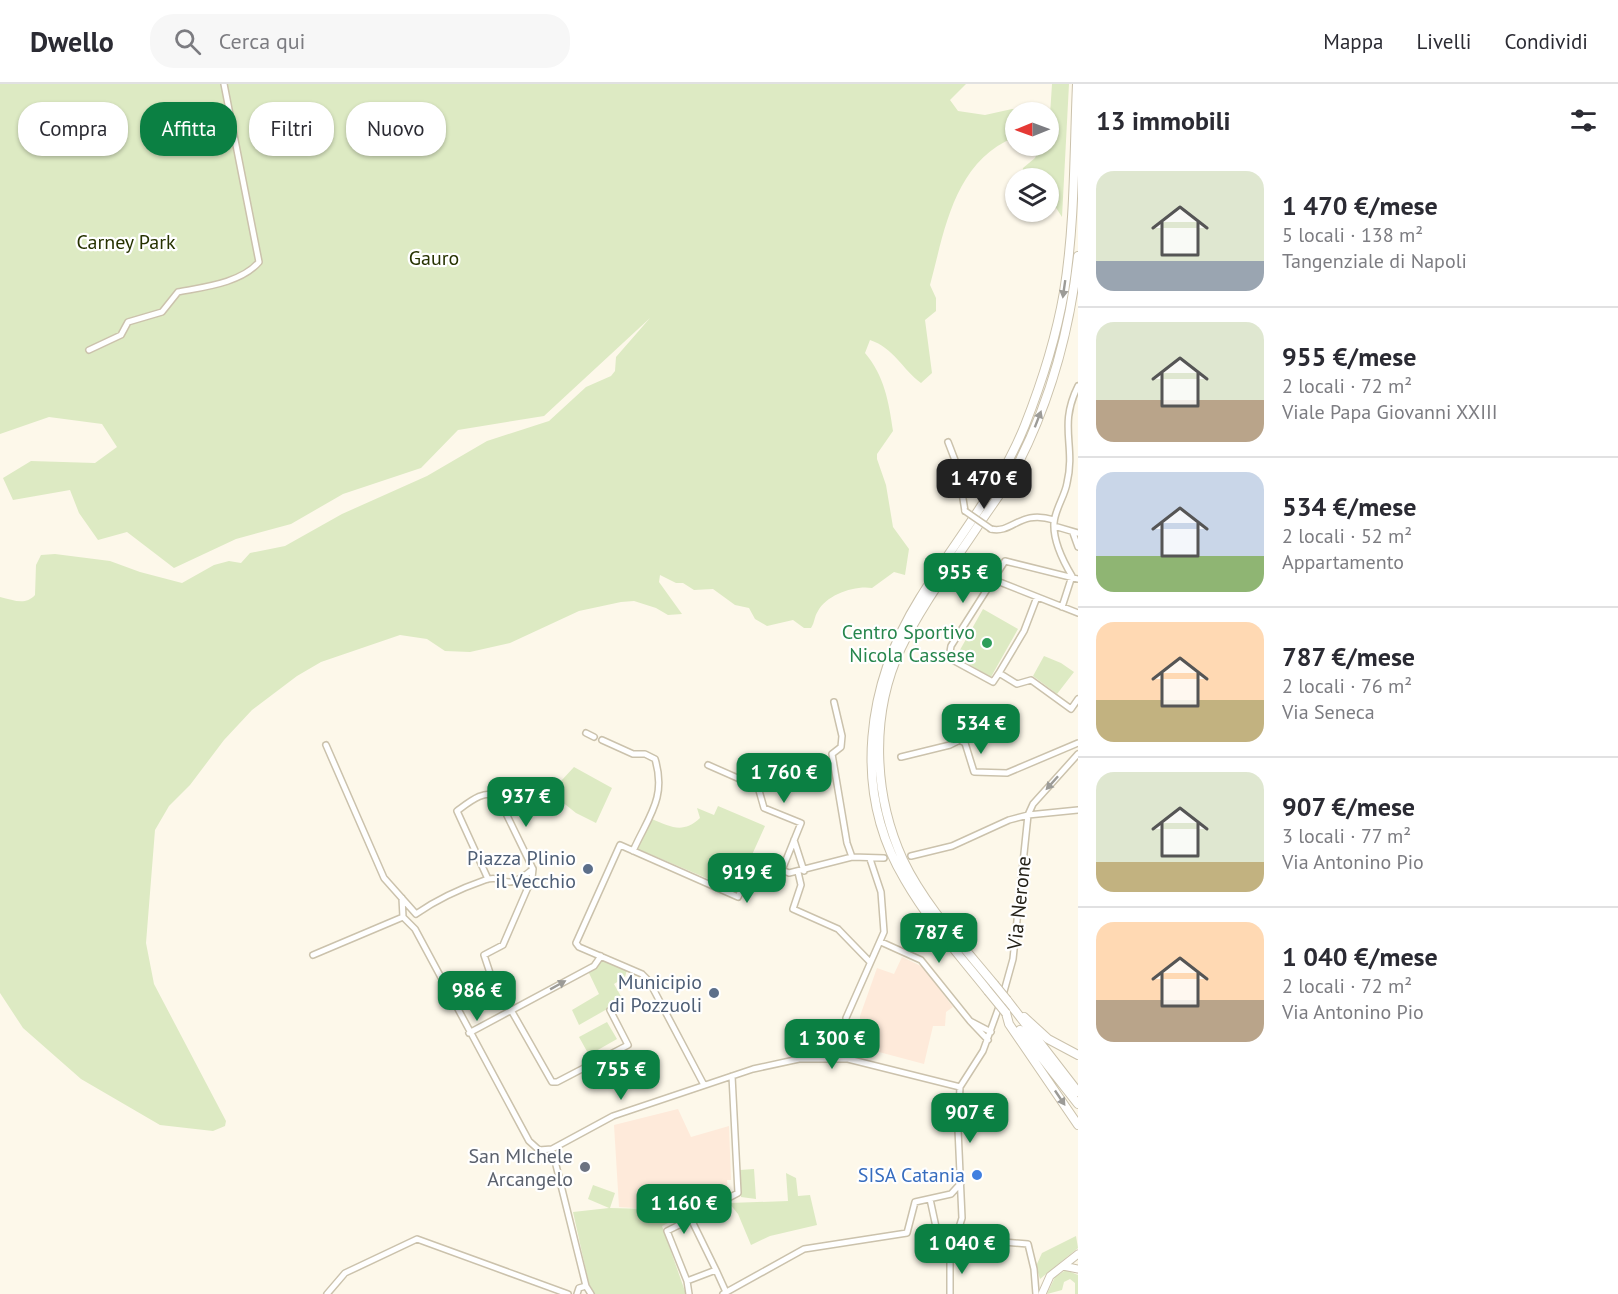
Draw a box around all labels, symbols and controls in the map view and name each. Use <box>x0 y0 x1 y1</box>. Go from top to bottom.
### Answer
search box <box>150 14 570 68</box>
text: Dwello <box>30 23 114 60</box>
icon: search <box>171 25 204 58</box>
text: Cerca qui <box>219 27 306 55</box>
text: Mappa <box>1323 28 1383 55</box>
text: Livelli <box>1416 28 1471 55</box>
text: Condividi <box>1504 28 1588 55</box>
chip: Compra <box>18 102 128 156</box>
chip: Affitta <box>140 102 237 156</box>
chip: Filtri <box>249 102 334 156</box>
chip: Nuovo <box>346 102 446 156</box>
north arrow <box>1005 102 1059 156</box>
map controls <box>1005 102 1059 222</box>
text: 13 immobili <box>1096 104 1230 137</box>
icon: filters <box>1567 104 1600 137</box>
button: layers <box>1005 168 1059 222</box>
text: 1 470 €/mese <box>1282 189 1438 222</box>
icon: home <box>1144 195 1216 267</box>
text: 5 locali · 138 m² <box>1282 222 1423 248</box>
park label: Carney Park <box>76 229 176 255</box>
park label: Gauro <box>409 245 459 271</box>
text: Tangenziale di Napoli <box>1282 248 1467 274</box>
one-way arrow <box>1059 280 1068 299</box>
text: 955 €/mese <box>1282 340 1416 373</box>
icon: home <box>1144 346 1216 418</box>
text: 2 locali · 72 m² <box>1282 373 1412 399</box>
text: Viale Papa Giovanni XXIII <box>1282 399 1498 425</box>
one-way arrow <box>1034 410 1043 428</box>
pin: 1 470 € <box>929 459 1039 510</box>
text: 1 470 € <box>951 465 1017 491</box>
text: 534 €/mese <box>1282 490 1416 523</box>
icon: home <box>1144 496 1216 568</box>
text: 2 locali · 52 m² <box>1282 523 1412 549</box>
text: Appartamento <box>1282 549 1404 575</box>
pin: 955 € <box>921 553 1005 604</box>
text: 955 € <box>938 559 988 585</box>
place label: Centro Sportivo Nicola Cassese <box>842 619 975 668</box>
marker: Centro Sportivo Nicola Cassese <box>980 636 994 650</box>
text: 787 €/mese <box>1282 640 1415 673</box>
icon: home <box>1144 646 1216 718</box>
text: 2 locali · 76 m² <box>1282 673 1412 699</box>
text: Via Seneca <box>1282 699 1375 725</box>
pin: 534 € <box>939 704 1023 755</box>
text: 534 € <box>956 710 1006 736</box>
pin: 1 760 € <box>729 753 839 804</box>
text: 1 760 € <box>751 759 817 785</box>
one-way arrow <box>1046 775 1059 790</box>
pin: 937 € <box>484 777 568 828</box>
text: 937 € <box>501 783 551 809</box>
text: 907 €/mese <box>1282 790 1415 823</box>
icon: home <box>1144 796 1216 868</box>
text: 3 locali · 77 m² <box>1282 823 1411 849</box>
place label: Piazza Plinio il Vecchio <box>467 845 576 894</box>
text: Via Antonino Pio <box>1282 849 1424 875</box>
pin: 919 € <box>705 853 789 904</box>
street label: Via Nerone <box>1001 855 1037 952</box>
text: 919 € <box>722 859 772 885</box>
marker: Piazza Plinio il Vecchio <box>581 862 595 876</box>
pin: 787 € <box>897 913 981 964</box>
text: 787 € <box>914 919 964 945</box>
text: 1 040 €/mese <box>1282 940 1438 973</box>
icon: home <box>1144 946 1216 1018</box>
place label: Municipio di Pozzuoli <box>609 969 702 1018</box>
pin: 986 € <box>435 971 519 1022</box>
text: 2 locali · 72 m² <box>1282 973 1412 999</box>
text: 986 € <box>452 977 502 1003</box>
one-way arrow <box>550 980 567 990</box>
marker: Municipio di Pozzuoli <box>707 986 721 1000</box>
text: Via Antonino Pio <box>1282 999 1424 1025</box>
pin: 1 300 € <box>777 1019 887 1070</box>
text: 1 300 € <box>799 1025 865 1051</box>
pin: 755 € <box>579 1050 663 1101</box>
text: 755 € <box>596 1056 646 1082</box>
one-way arrow <box>1054 1089 1066 1105</box>
pin: 907 € <box>928 1093 1012 1144</box>
text: 907 € <box>945 1099 995 1125</box>
place label: San MIchele Arcangelo <box>468 1143 573 1192</box>
marker: San MIchele Arcangelo <box>578 1160 592 1174</box>
place label: SISA Catania <box>858 1162 965 1188</box>
marker: SISA Catania <box>970 1168 984 1182</box>
pin: 1 160 € <box>629 1184 739 1235</box>
text: 1 160 € <box>651 1190 717 1216</box>
pin: 1 040 € <box>907 1224 1017 1275</box>
text: 1 040 € <box>929 1230 995 1256</box>

